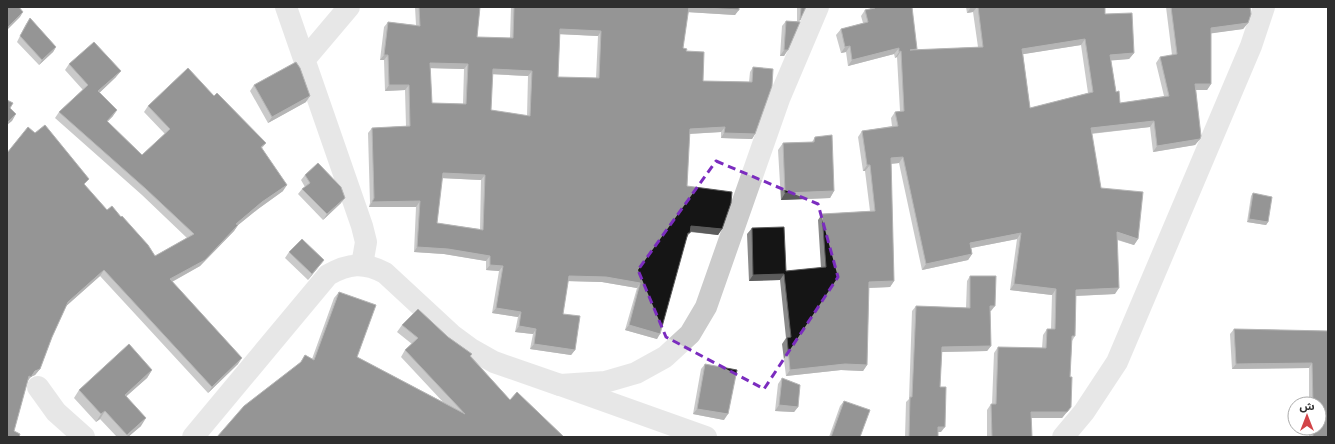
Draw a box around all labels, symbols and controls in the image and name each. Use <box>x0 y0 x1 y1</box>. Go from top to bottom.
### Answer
north arrow <box>1287 396 1327 436</box>
text: ش <box>1299 400 1315 413</box>

